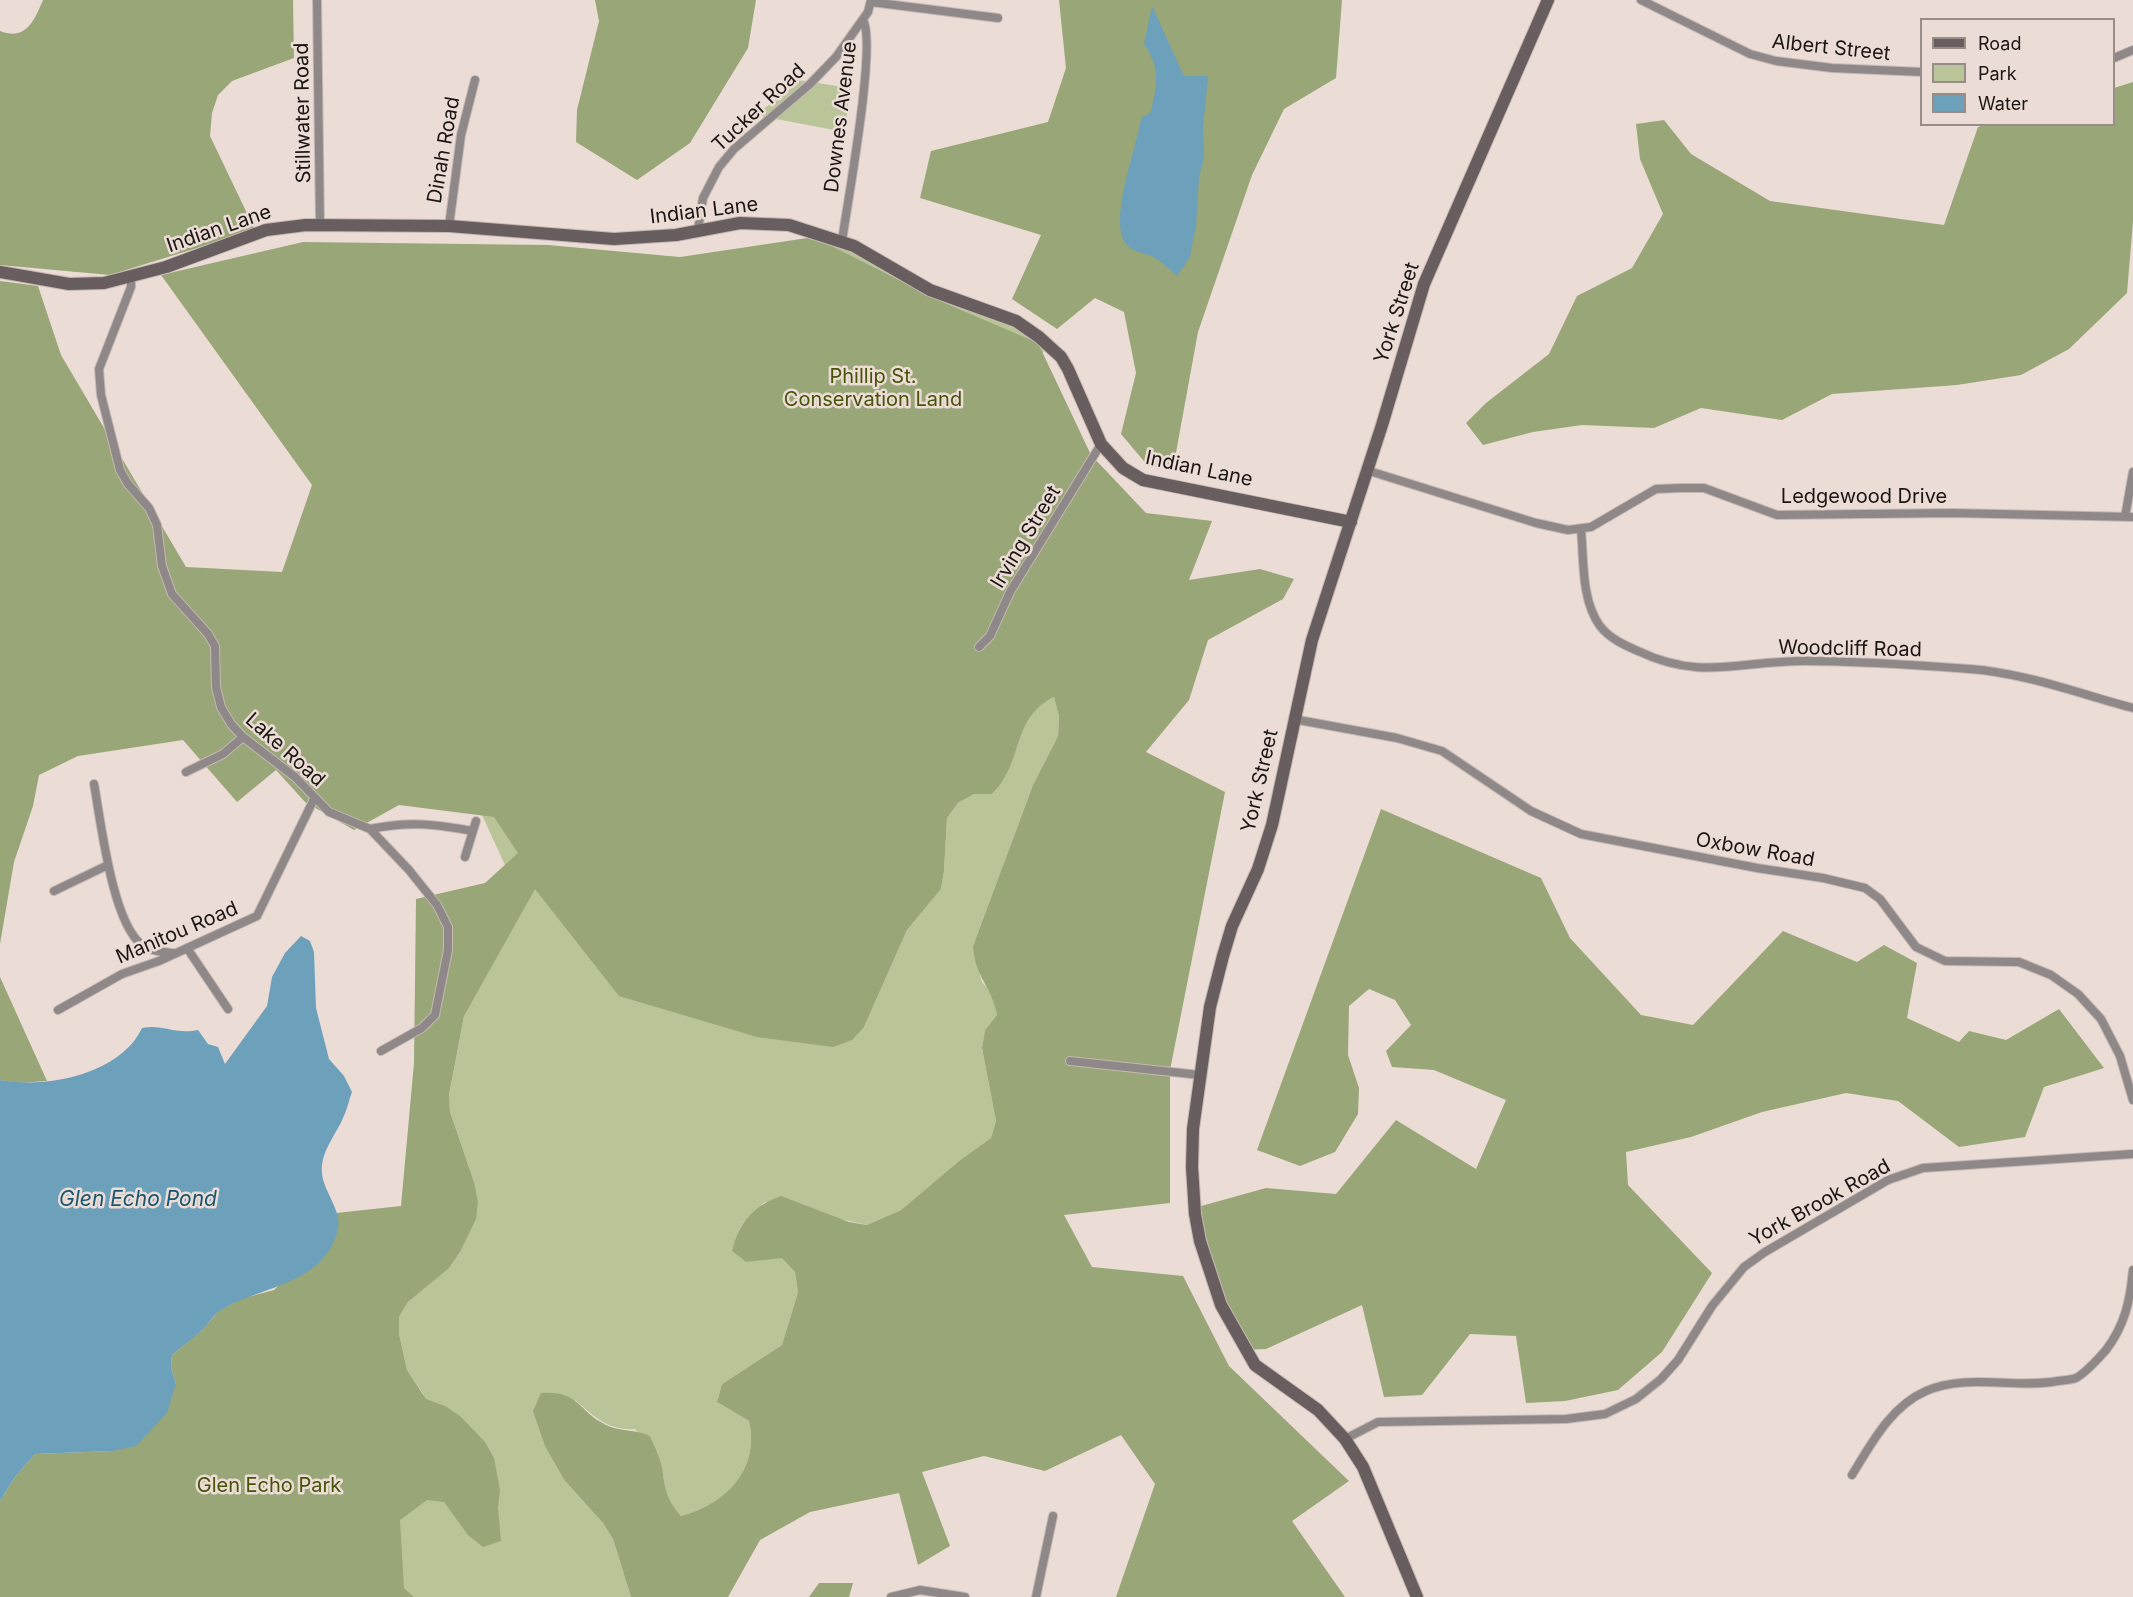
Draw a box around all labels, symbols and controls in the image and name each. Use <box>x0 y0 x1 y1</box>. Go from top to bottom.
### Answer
legend <box>1920 18 2115 126</box>
street label: Albert Street <box>1771 30 1891 66</box>
text: Road <box>1978 33 2021 54</box>
street label: Downes Avenue <box>820 40 862 194</box>
street label: Stillwater Road <box>290 42 316 184</box>
street label: Tucker Road <box>708 59 810 157</box>
text: Park <box>1978 63 2017 84</box>
text: Water <box>1978 93 2028 114</box>
street label: Dinah Road <box>423 95 465 205</box>
street label: Indian Lane <box>648 192 760 230</box>
street label: Indian Lane <box>164 200 274 258</box>
street label: York Street <box>1369 259 1425 367</box>
park label: Phillip St. Conservation Land <box>784 365 962 412</box>
street label: Indian Lane <box>1143 446 1255 492</box>
street label: Irving Street <box>986 481 1066 593</box>
street label: Ledgewood Drive <box>1781 485 1947 509</box>
street label: Woodcliff Road <box>1778 636 1922 662</box>
street label: Lake Road <box>240 708 330 792</box>
street label: York Street <box>1237 727 1283 835</box>
street label: Oxbow Road <box>1694 828 1816 872</box>
street label: Manitou Road <box>112 897 242 969</box>
street label: York Brook Road <box>1745 1154 1895 1252</box>
water label: Glen Echo Pond <box>59 1187 217 1213</box>
park label: Glen Echo Park <box>197 1474 341 1498</box>

